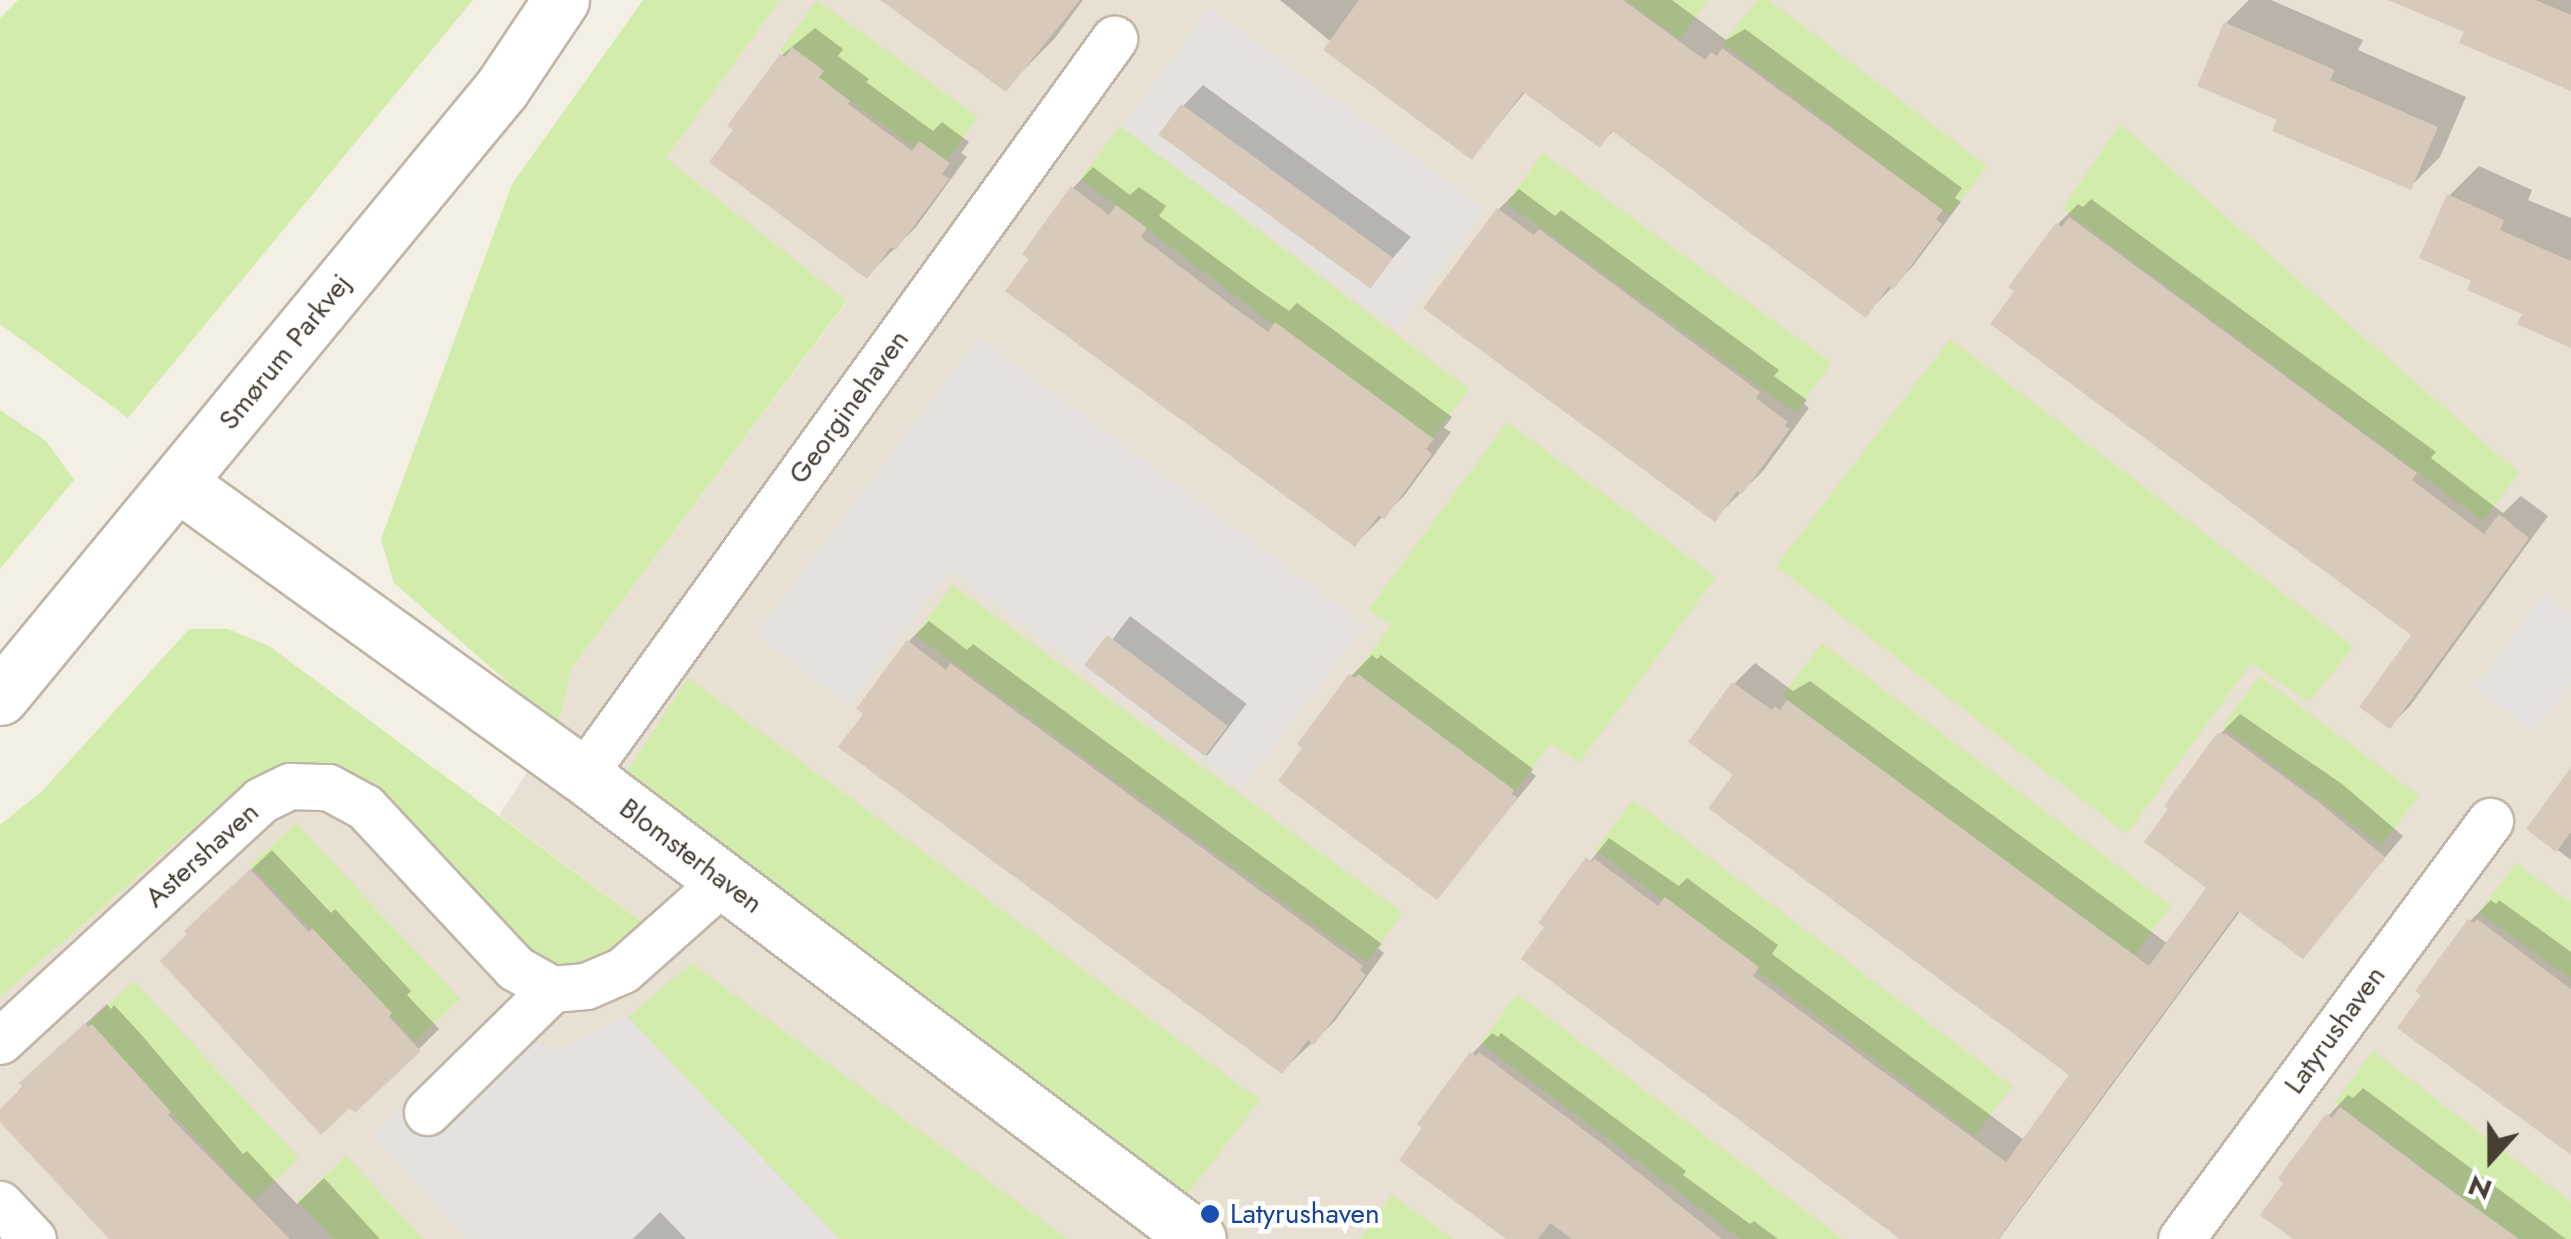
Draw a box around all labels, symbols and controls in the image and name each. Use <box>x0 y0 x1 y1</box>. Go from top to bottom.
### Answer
street label: Smørum Parkvej <box>212 267 358 437</box>
street label: Georginehaven <box>782 324 916 490</box>
street label: Blomsterhaven <box>613 791 769 921</box>
street label: Astershaven <box>138 795 266 915</box>
street label: Latyrushaven <box>2277 960 2393 1100</box>
north arrow <box>2441 1109 2541 1209</box>
text: N <box>2462 1164 2498 1211</box>
place label: Latyrushaven <box>1230 1197 1380 1231</box>
marker: Latyrushaven <box>1199 1203 1221 1225</box>

